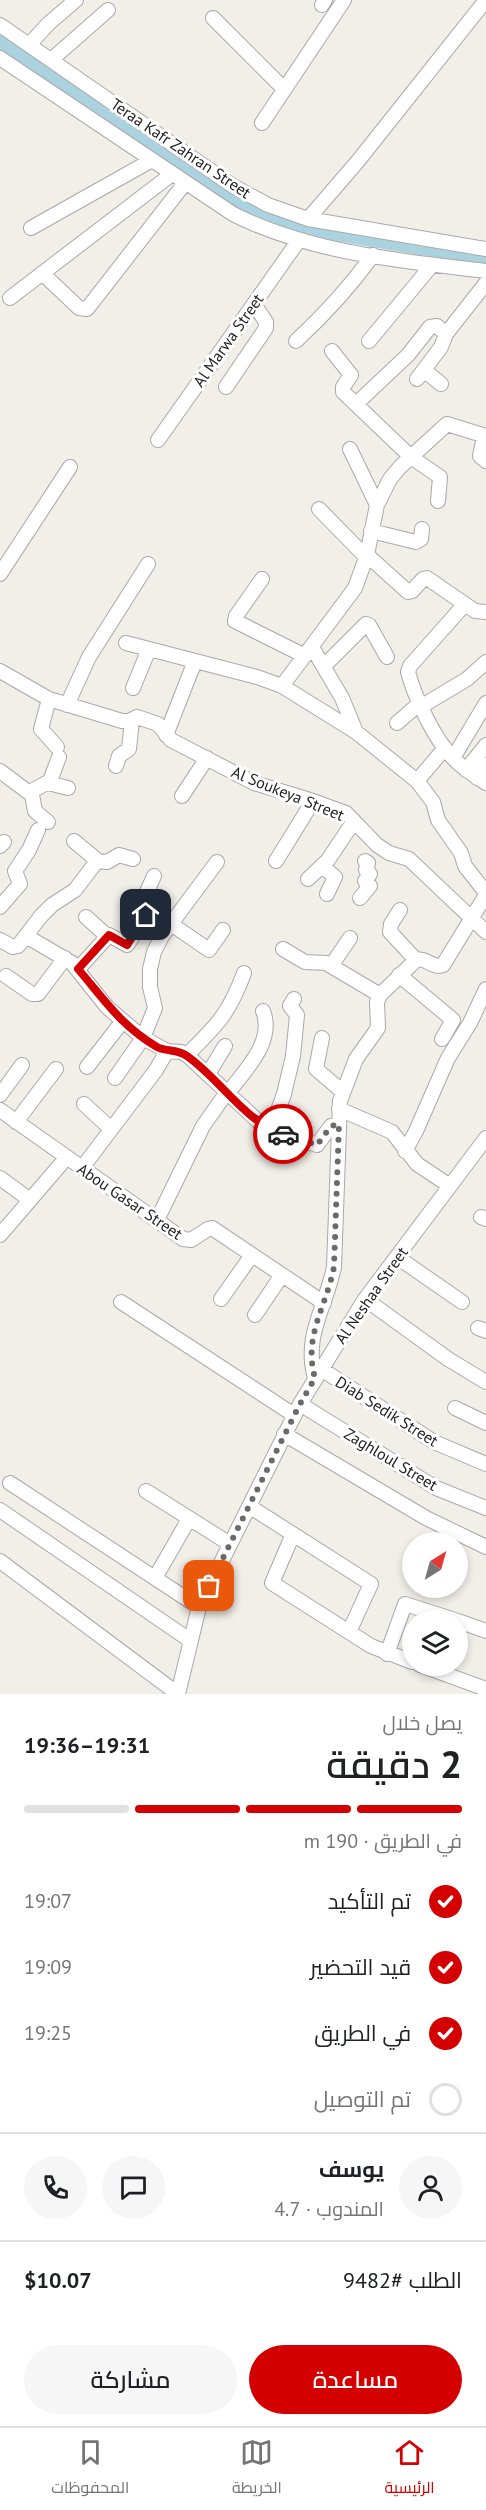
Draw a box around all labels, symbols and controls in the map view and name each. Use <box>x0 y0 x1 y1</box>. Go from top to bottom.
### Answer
street label: Teraa Kafr Zahran Street <box>107 94 255 203</box>
street label: Al Marwa Street <box>188 289 268 390</box>
street label: Al Soukeya Street <box>229 761 348 825</box>
pin <box>120 889 171 940</box>
icon: home <box>129 898 162 931</box>
courier <box>253 1104 313 1164</box>
icon: car <box>267 1118 300 1151</box>
street label: Abou Gasar Street <box>74 1158 187 1244</box>
street label: Al Neshaa Street <box>330 1242 412 1347</box>
street label: Diab Sedik Street <box>332 1371 443 1451</box>
street label: Zaghloul Street <box>341 1423 442 1495</box>
north arrow <box>402 1532 468 1598</box>
map controls <box>402 1532 468 1676</box>
pin <box>183 1560 234 1611</box>
icon: bag <box>192 1569 225 1602</box>
button: layers <box>402 1610 468 1676</box>
text: يصل خلال <box>382 1710 462 1736</box>
text: 19:31–19:36 <box>24 1731 150 1759</box>
text: 2 دقيقة <box>326 1738 462 1789</box>
text: في الطريق · 190 m <box>304 1828 462 1854</box>
icon: check <box>429 1885 462 1918</box>
text: تم التأكيد <box>328 1887 411 1915</box>
text: 19:07 <box>24 1888 72 1914</box>
icon: check <box>429 1951 462 1984</box>
text: قيد التحضير <box>310 1953 411 1981</box>
text: 19:09 <box>24 1954 72 1980</box>
icon: check <box>429 2017 462 2050</box>
text: في الطريق <box>314 2019 411 2047</box>
text: 19:25 <box>24 2020 72 2046</box>
text: تم التوصيل <box>314 2085 411 2113</box>
text: يوسف <box>319 2155 384 2183</box>
button: phone <box>24 2156 87 2219</box>
button: chat <box>102 2156 165 2219</box>
button: person <box>399 2156 462 2219</box>
text: المندوب · 4.7 <box>274 2196 384 2222</box>
text: $10.07 <box>24 2266 92 2294</box>
text: الطلب #9482 <box>343 2266 462 2294</box>
button: مشاركة <box>24 2345 237 2414</box>
button: مساعدة <box>249 2345 462 2414</box>
tab: المحفوظات <box>51 2436 129 2502</box>
tab: الخريطة <box>232 2436 282 2502</box>
tab: الرئيسية <box>384 2436 435 2502</box>

